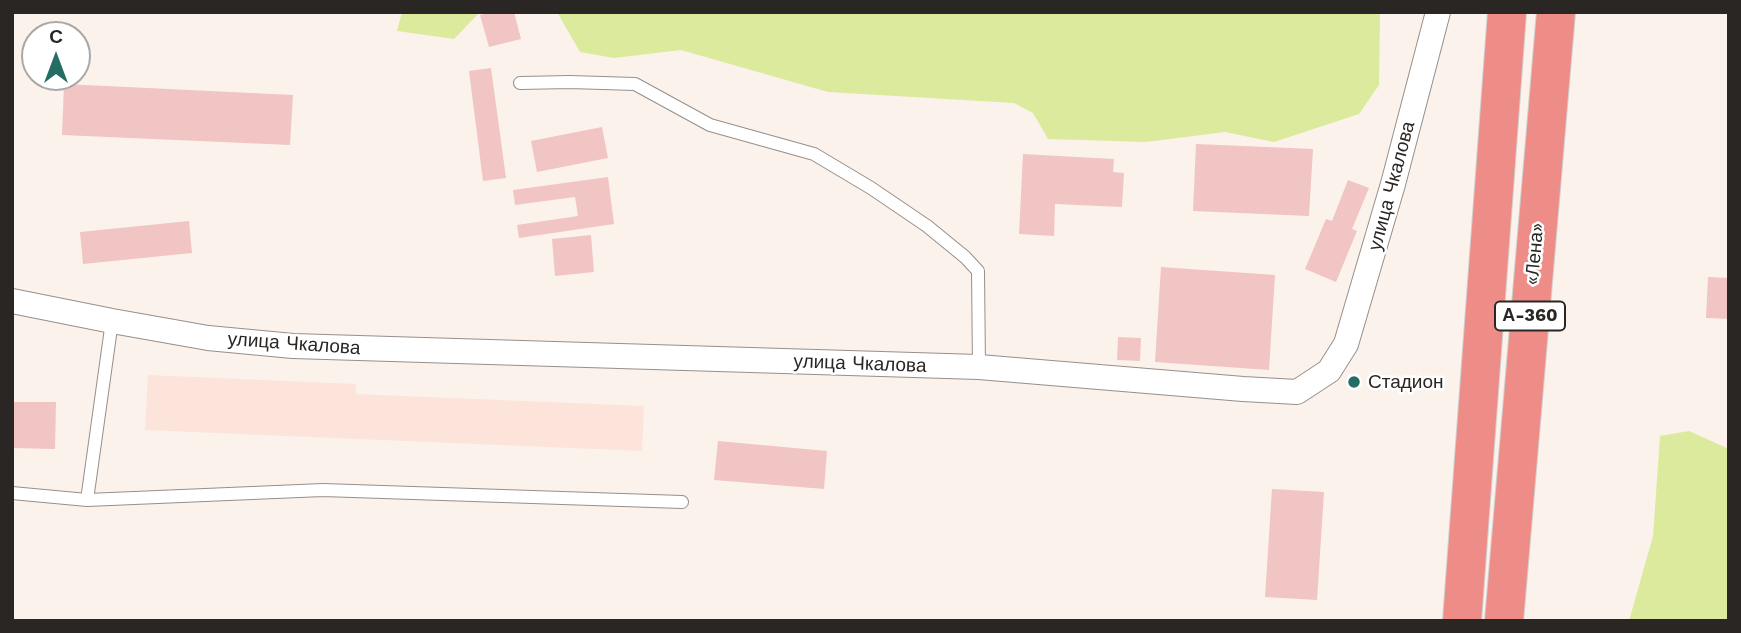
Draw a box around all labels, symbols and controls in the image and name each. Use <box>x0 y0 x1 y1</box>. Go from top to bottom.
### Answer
north arrow <box>21 21 91 91</box>
text: С <box>49 25 63 48</box>
street label: улица Чкалова <box>1364 119 1420 253</box>
street label: «Лена» <box>1521 222 1549 286</box>
road number: А-360 <box>1495 302 1565 330</box>
street label: улица Чкалова <box>227 328 361 360</box>
street label: улица Чкалова <box>793 350 927 378</box>
place label: Стадион <box>1368 371 1444 393</box>
marker: Стадион <box>1346 374 1362 390</box>

